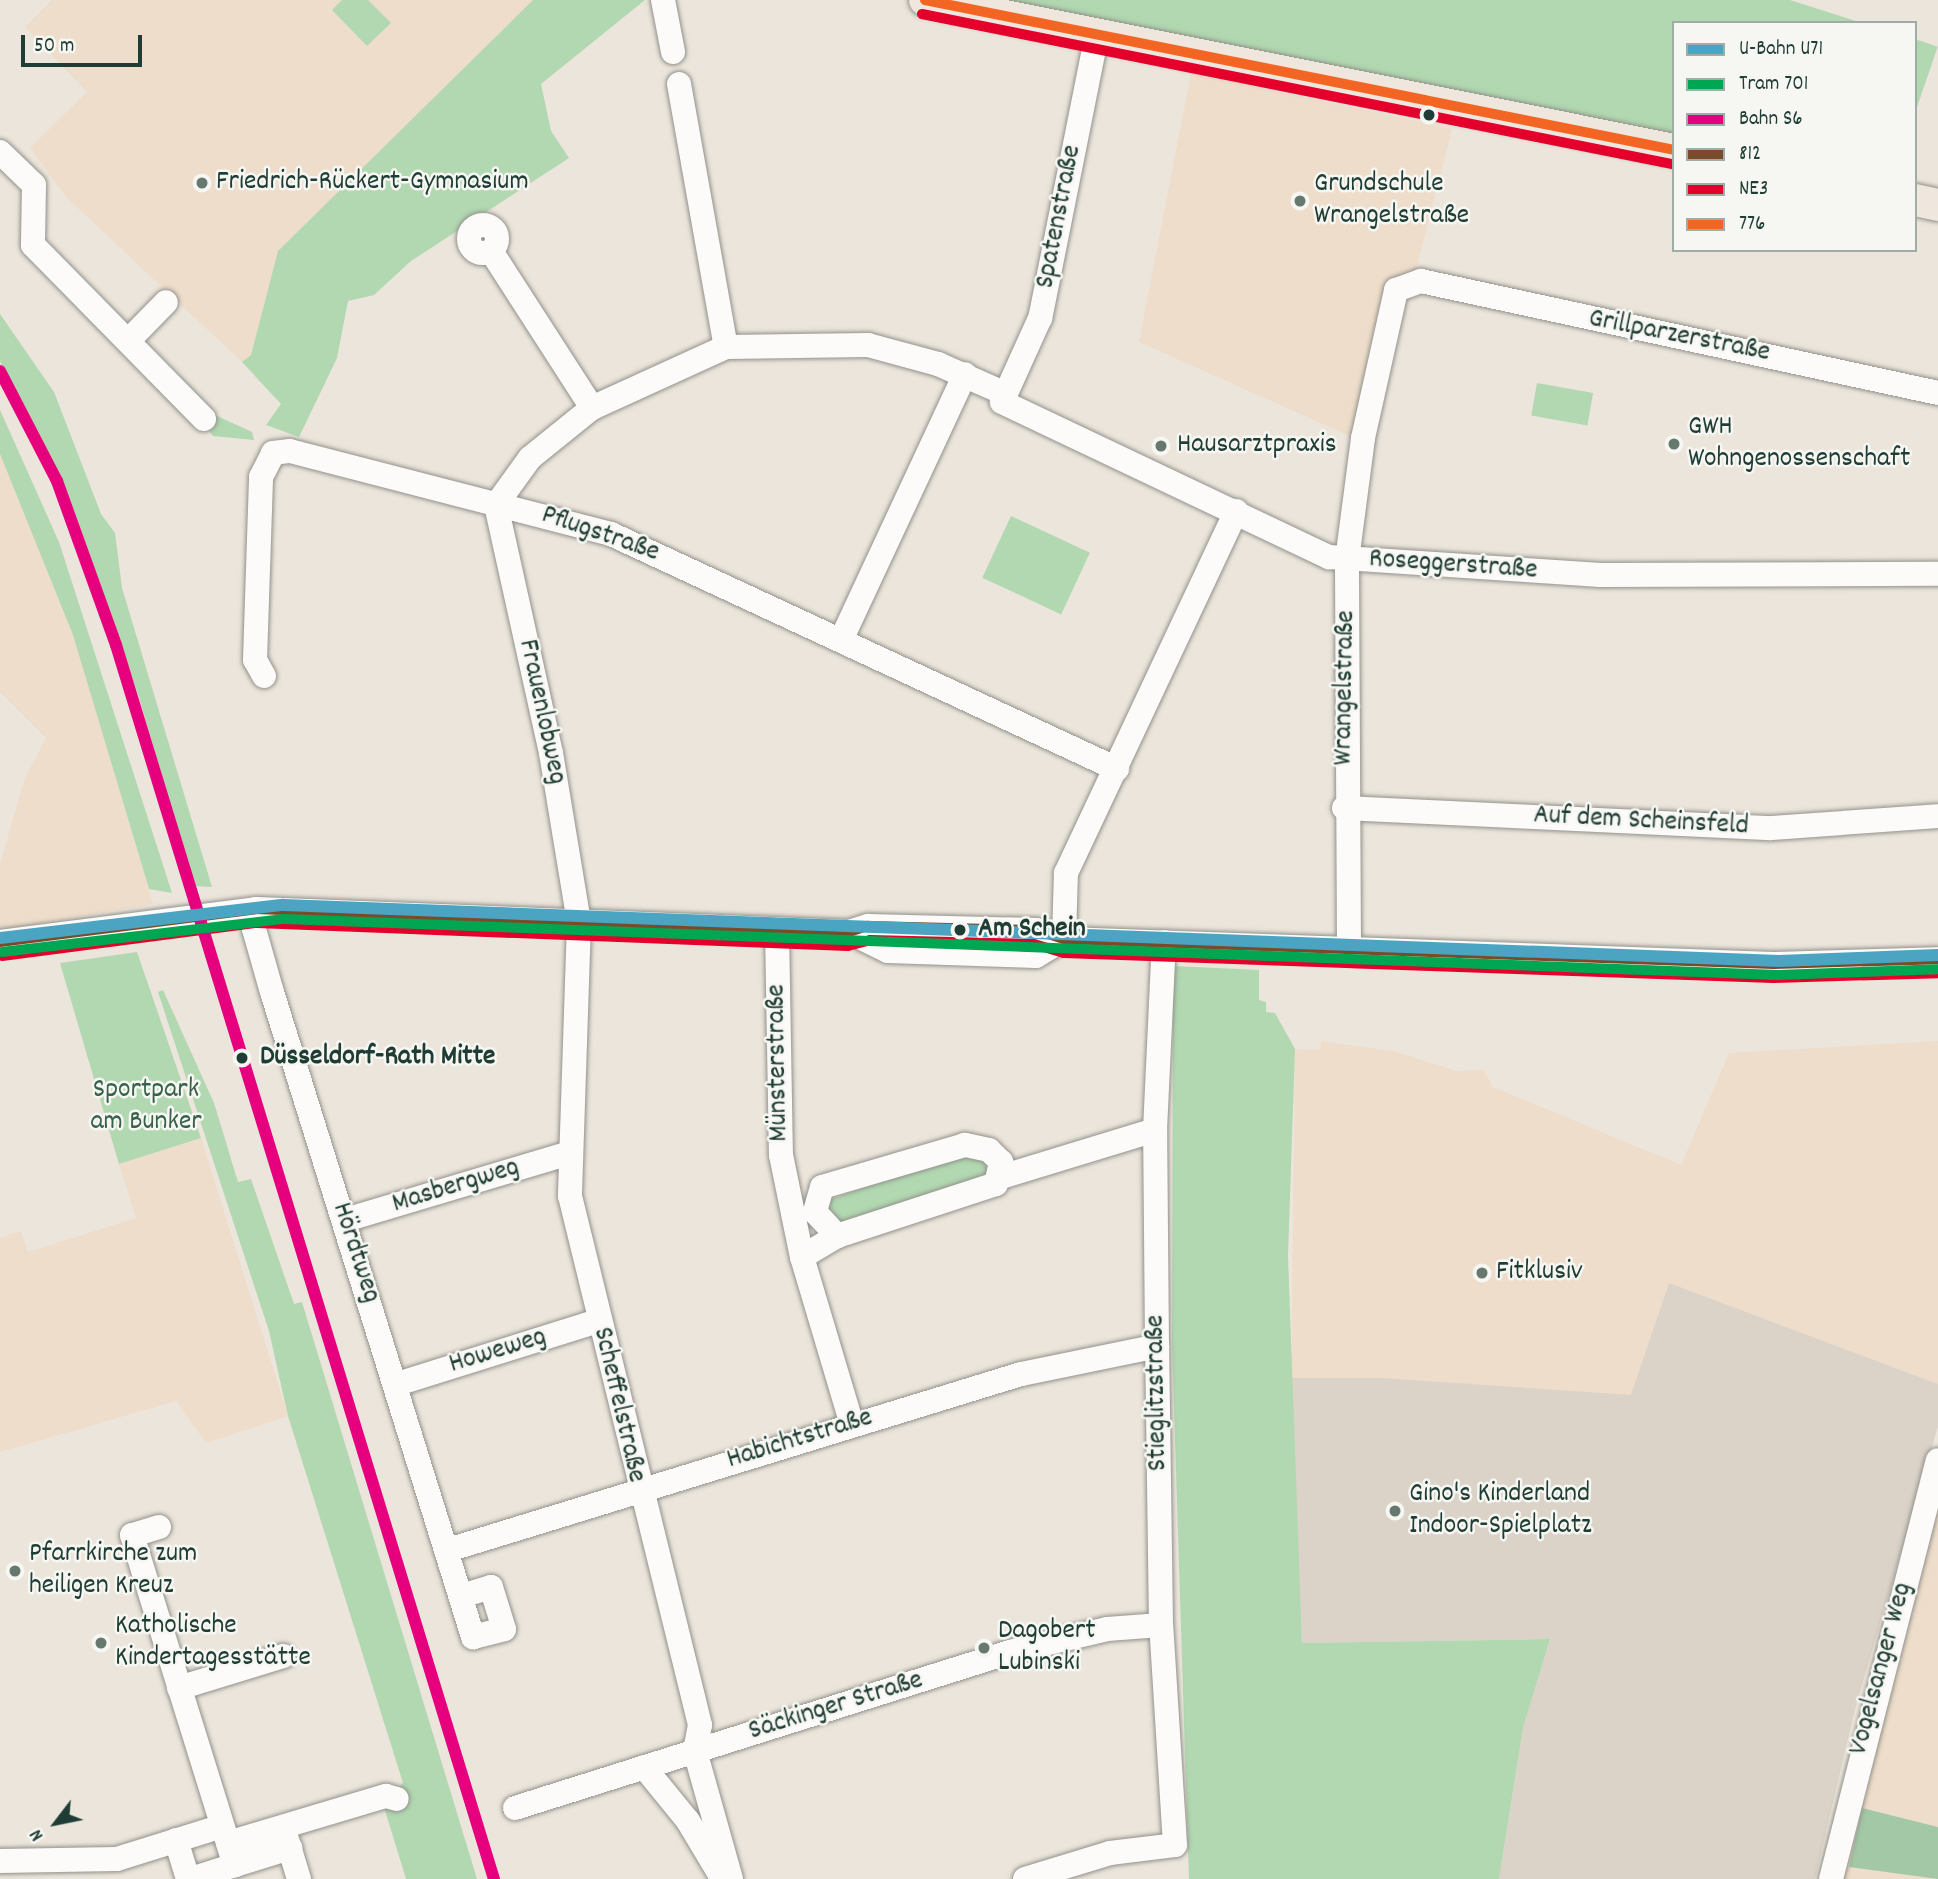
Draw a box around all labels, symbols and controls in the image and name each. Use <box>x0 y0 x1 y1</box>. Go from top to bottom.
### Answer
scale bar <box>24 21 145 65</box>
legend <box>1672 21 1917 252</box>
text: 50 m <box>34 32 74 62</box>
text: U-Bahn U71 <box>1739 35 1823 65</box>
text: Tram 701 <box>1739 70 1808 100</box>
text: Bahn S6 <box>1739 105 1802 135</box>
unlabelled marker <box>1422 108 1436 122</box>
text: 812 <box>1739 140 1761 170</box>
street label: Spatenstraße <box>1030 143 1090 291</box>
place label: Friedrich-Rückert-Gymnasium <box>216 166 529 200</box>
place label: Grundschule Wrangelstraße <box>1314 168 1469 234</box>
marker: Friedrich-Rückert-Gymnasium <box>194 175 210 191</box>
text: NE3 <box>1739 175 1768 205</box>
marker: Grundschule Wrangelstraße <box>1292 193 1308 209</box>
text: 776 <box>1739 210 1765 240</box>
street label: Grillparzerstraße <box>1585 303 1773 371</box>
place label: GWH Wohngenossenschaft <box>1688 411 1910 477</box>
place label: Hausarztpraxis <box>1177 429 1337 463</box>
marker: Hausarztpraxis <box>1151 436 1171 456</box>
marker: GWH Wohngenossenschaft <box>1666 436 1682 452</box>
street label: Pflugstraße <box>537 499 663 571</box>
street label: Roseggerstraße <box>1368 543 1538 589</box>
street label: Wrangelstraße <box>1328 610 1364 766</box>
street label: Frauenlobweg <box>509 637 573 787</box>
street label: Auf dem Scheinsfeld <box>1533 800 1749 844</box>
place label: Am Schein <box>978 913 1086 947</box>
marker: Am Schein <box>948 918 972 942</box>
street label: Münsterstraße <box>761 984 797 1142</box>
place label: Düsseldorf-Rath Mitte <box>260 1041 495 1075</box>
marker: Düsseldorf-Rath Mitte <box>230 1046 254 1070</box>
park label: Sportpark am Bunker <box>90 1074 202 1140</box>
street label: Masbergweg <box>388 1152 524 1222</box>
street label: Hördtweg <box>323 1199 387 1307</box>
place label: Fitklusiv <box>1496 1256 1583 1290</box>
marker: Fitklusiv <box>1474 1265 1490 1281</box>
street label: Stieglitzstraße <box>1140 1315 1176 1471</box>
street label: Howeweg <box>445 1321 551 1383</box>
street label: Scheffelstraße <box>584 1324 652 1486</box>
street label: Habichtstraße <box>723 1402 877 1478</box>
place label: Gino's Kinderland Indoor-Spielplatz <box>1409 1478 1592 1544</box>
marker: Gino's Kinderland Indoor-Spielplatz <box>1387 1503 1403 1519</box>
place label: Pfarrkirche zum heiligen Kreuz <box>29 1538 197 1604</box>
marker: Pfarrkirche zum heiligen Kreuz <box>7 1563 23 1579</box>
street label: Vogelsanger Weg <box>1843 1579 1921 1759</box>
place label: Katholische Kindertagesstätte <box>115 1610 311 1676</box>
place label: Dagobert Lubinski <box>998 1615 1095 1681</box>
marker: Katholische Kindertagesstätte <box>93 1635 109 1651</box>
marker: Dagobert Lubinski <box>976 1640 992 1656</box>
street label: Säckinger Straße <box>745 1665 927 1749</box>
north arrow <box>21 1788 91 1858</box>
text: N <box>24 1823 52 1846</box>

